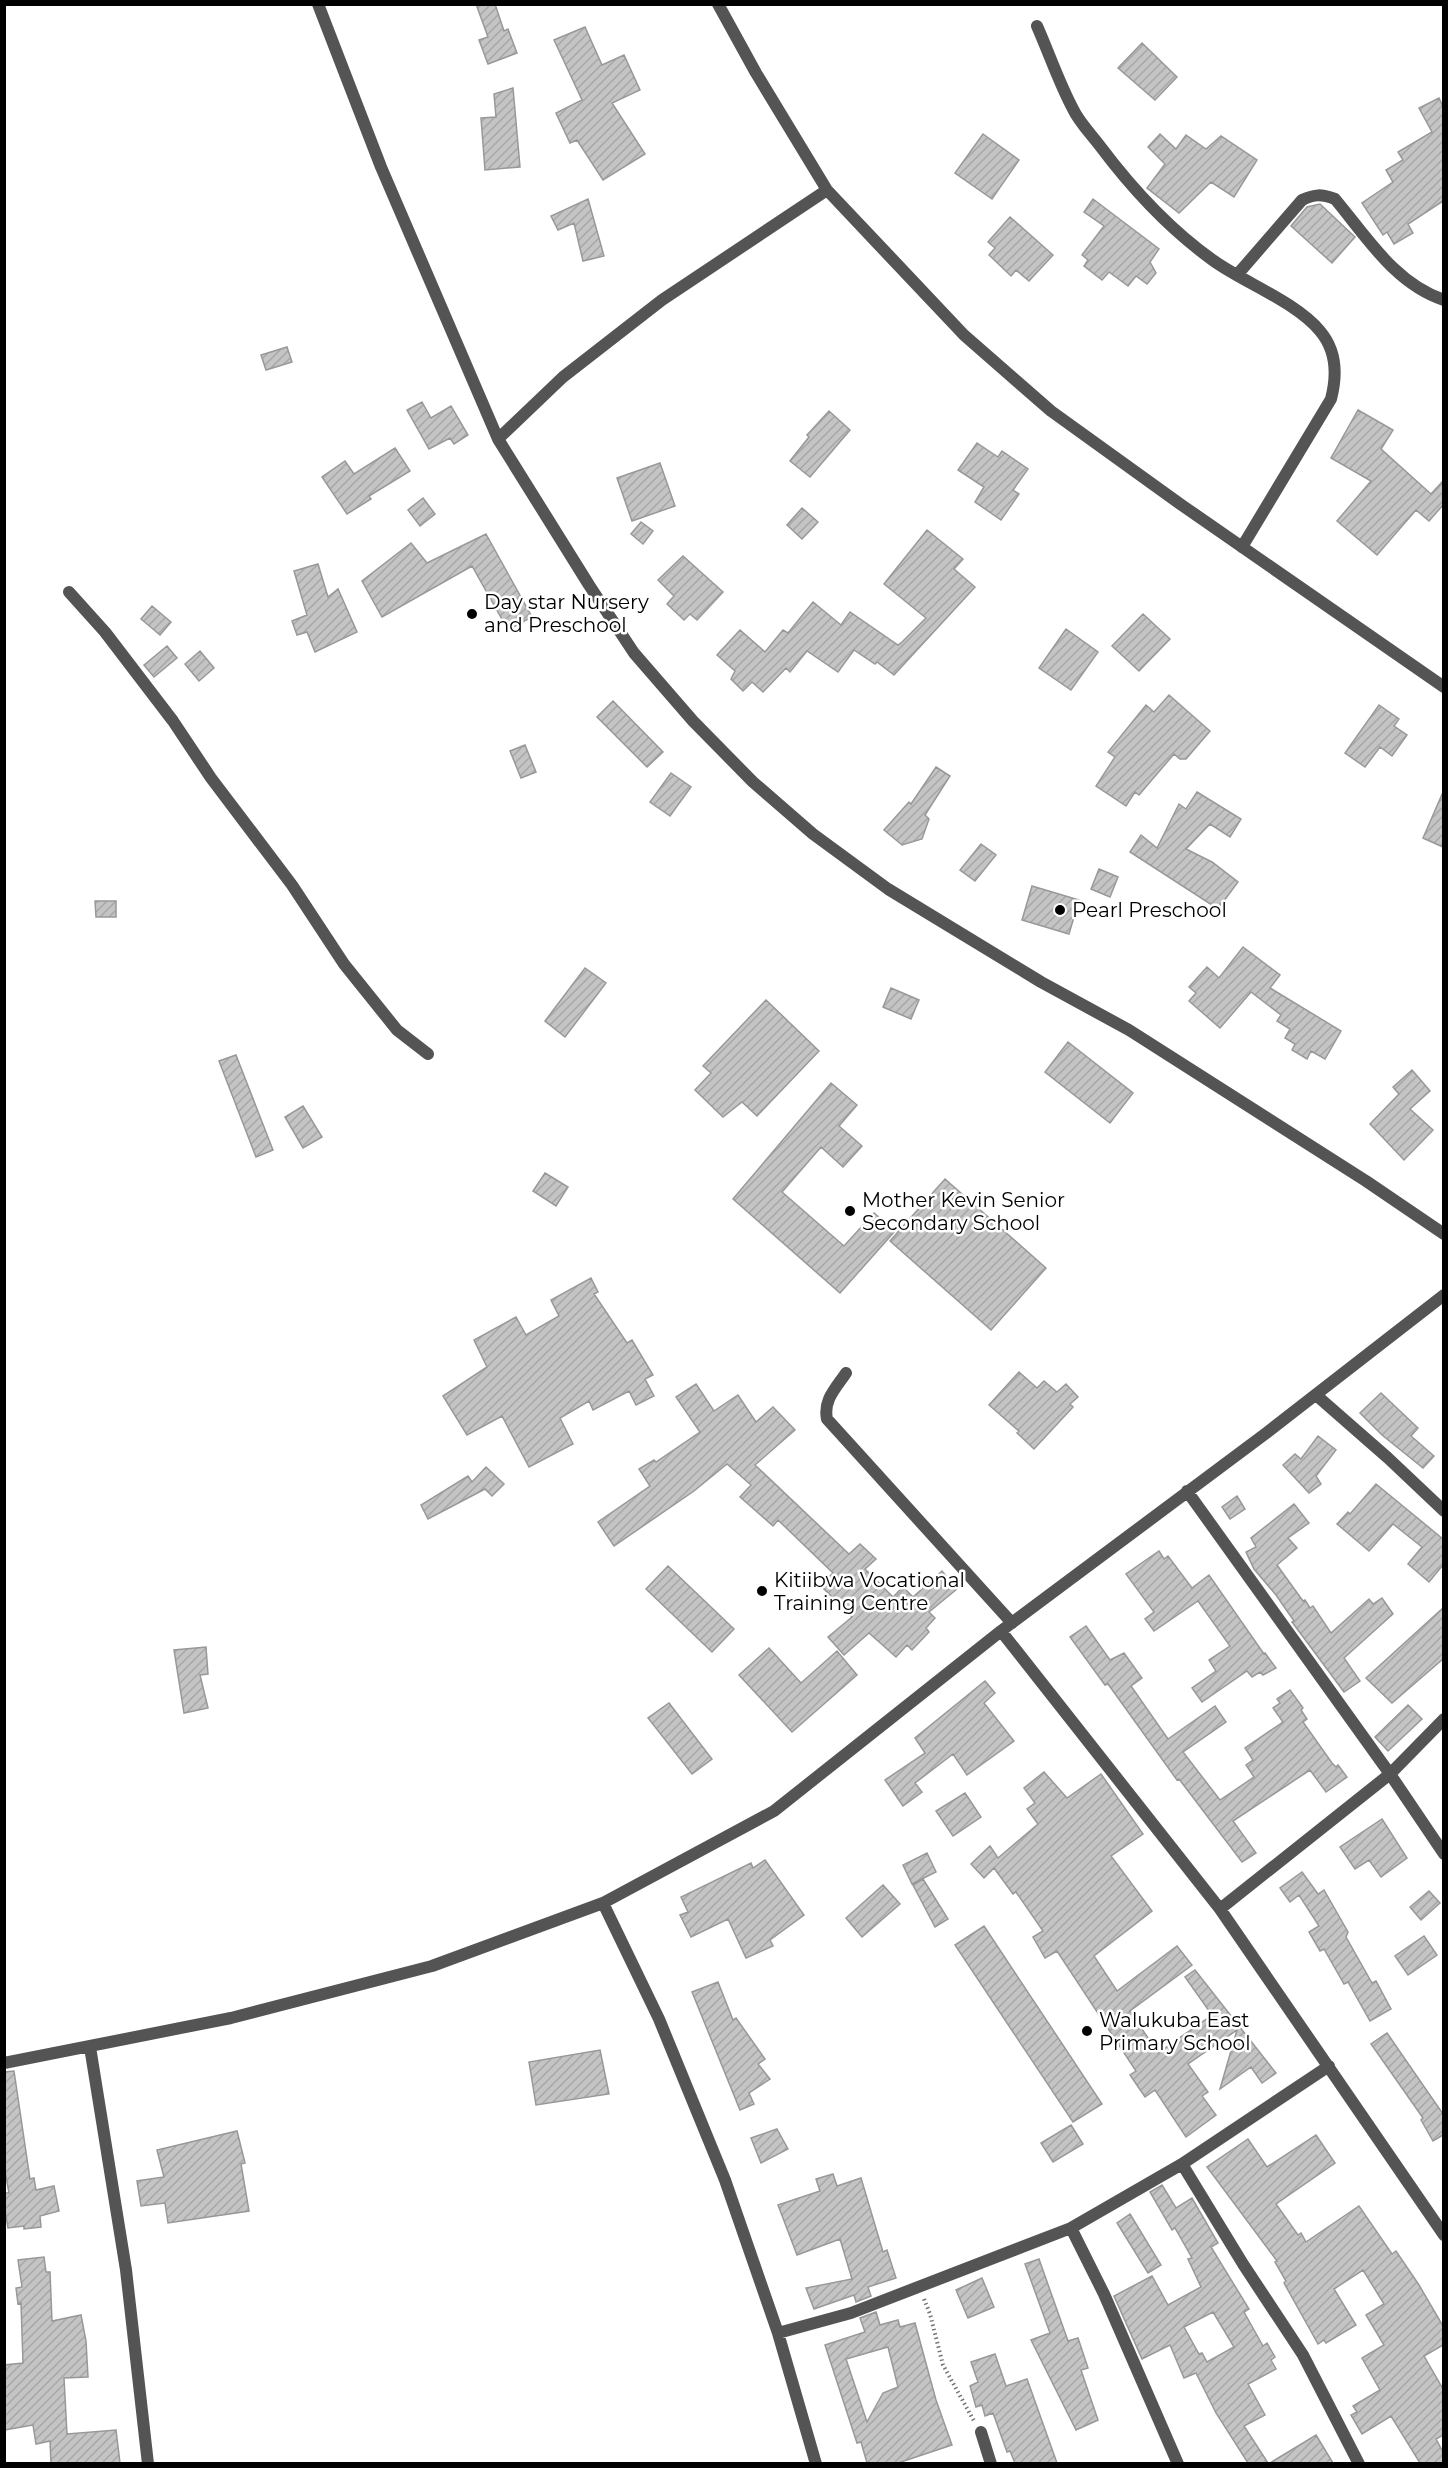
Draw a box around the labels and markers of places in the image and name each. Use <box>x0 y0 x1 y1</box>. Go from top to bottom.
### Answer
place label: Day star Nursery and Preschool <box>484 590 649 637</box>
marker: Day star Nursery and Preschool <box>465 607 479 621</box>
place label: Pearl Preschool <box>1072 898 1227 922</box>
marker: Pearl Preschool <box>1053 903 1067 917</box>
place label: Mother Kevin Senior Secondary School <box>862 1188 1065 1235</box>
marker: Mother Kevin Senior Secondary School <box>843 1204 857 1218</box>
place label: Kitiibwa Vocational Training Centre <box>774 1568 965 1615</box>
marker: Kitiibwa Vocational Training Centre <box>755 1584 769 1598</box>
place label: Walukuba East Primary School <box>1099 2008 1251 2055</box>
marker: Walukuba East Primary School <box>1080 2024 1094 2038</box>

